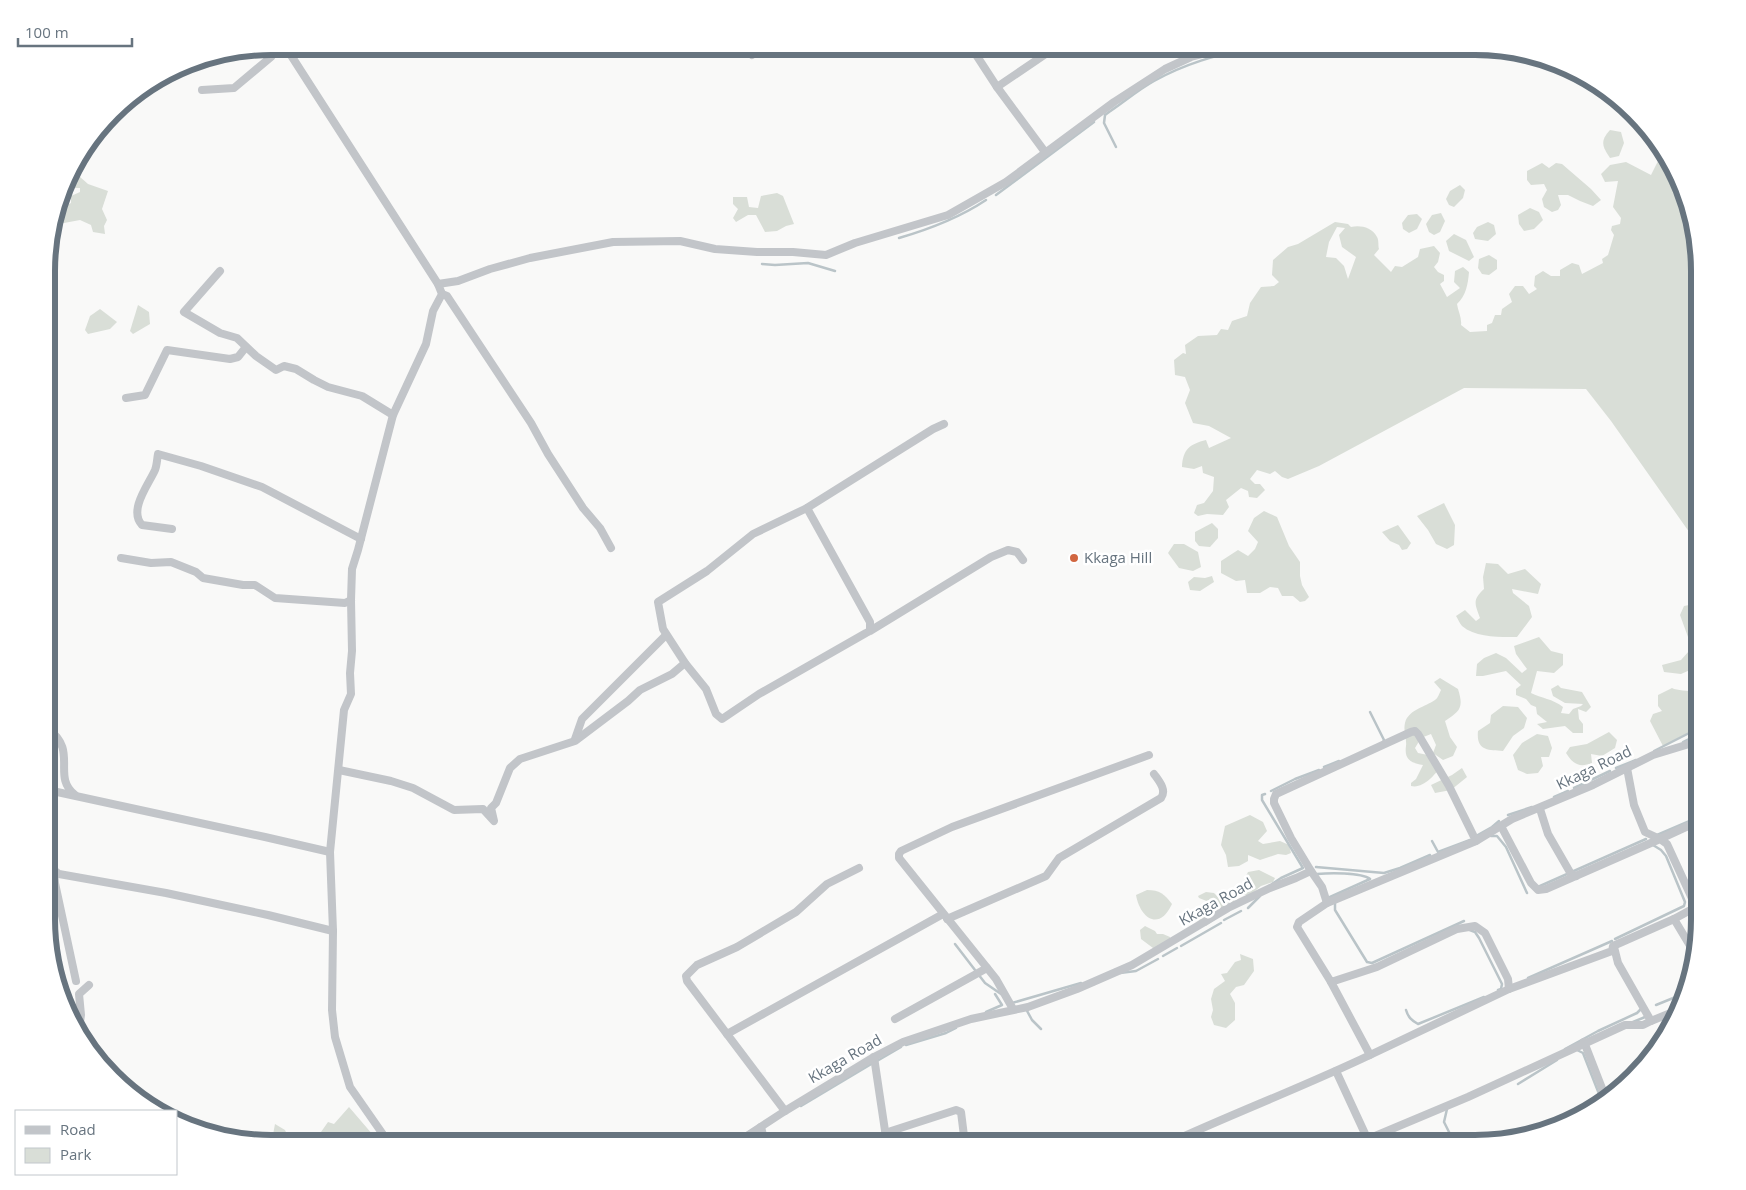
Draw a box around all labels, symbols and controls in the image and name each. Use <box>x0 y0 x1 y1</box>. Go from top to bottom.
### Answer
scale bar <box>18 15 131 47</box>
text: 100 m <box>25 22 69 42</box>
place label: Kkaga Hill <box>1084 547 1152 567</box>
marker: Kkaga Hill <box>1068 552 1080 564</box>
street label: Kkaga Road <box>1553 740 1635 794</box>
street label: Kkaga Road <box>1175 873 1256 930</box>
street label: Kkaga Road <box>804 1029 885 1087</box>
legend <box>15 1110 178 1175</box>
text: Road <box>60 1119 96 1139</box>
text: Park <box>60 1144 91 1164</box>

